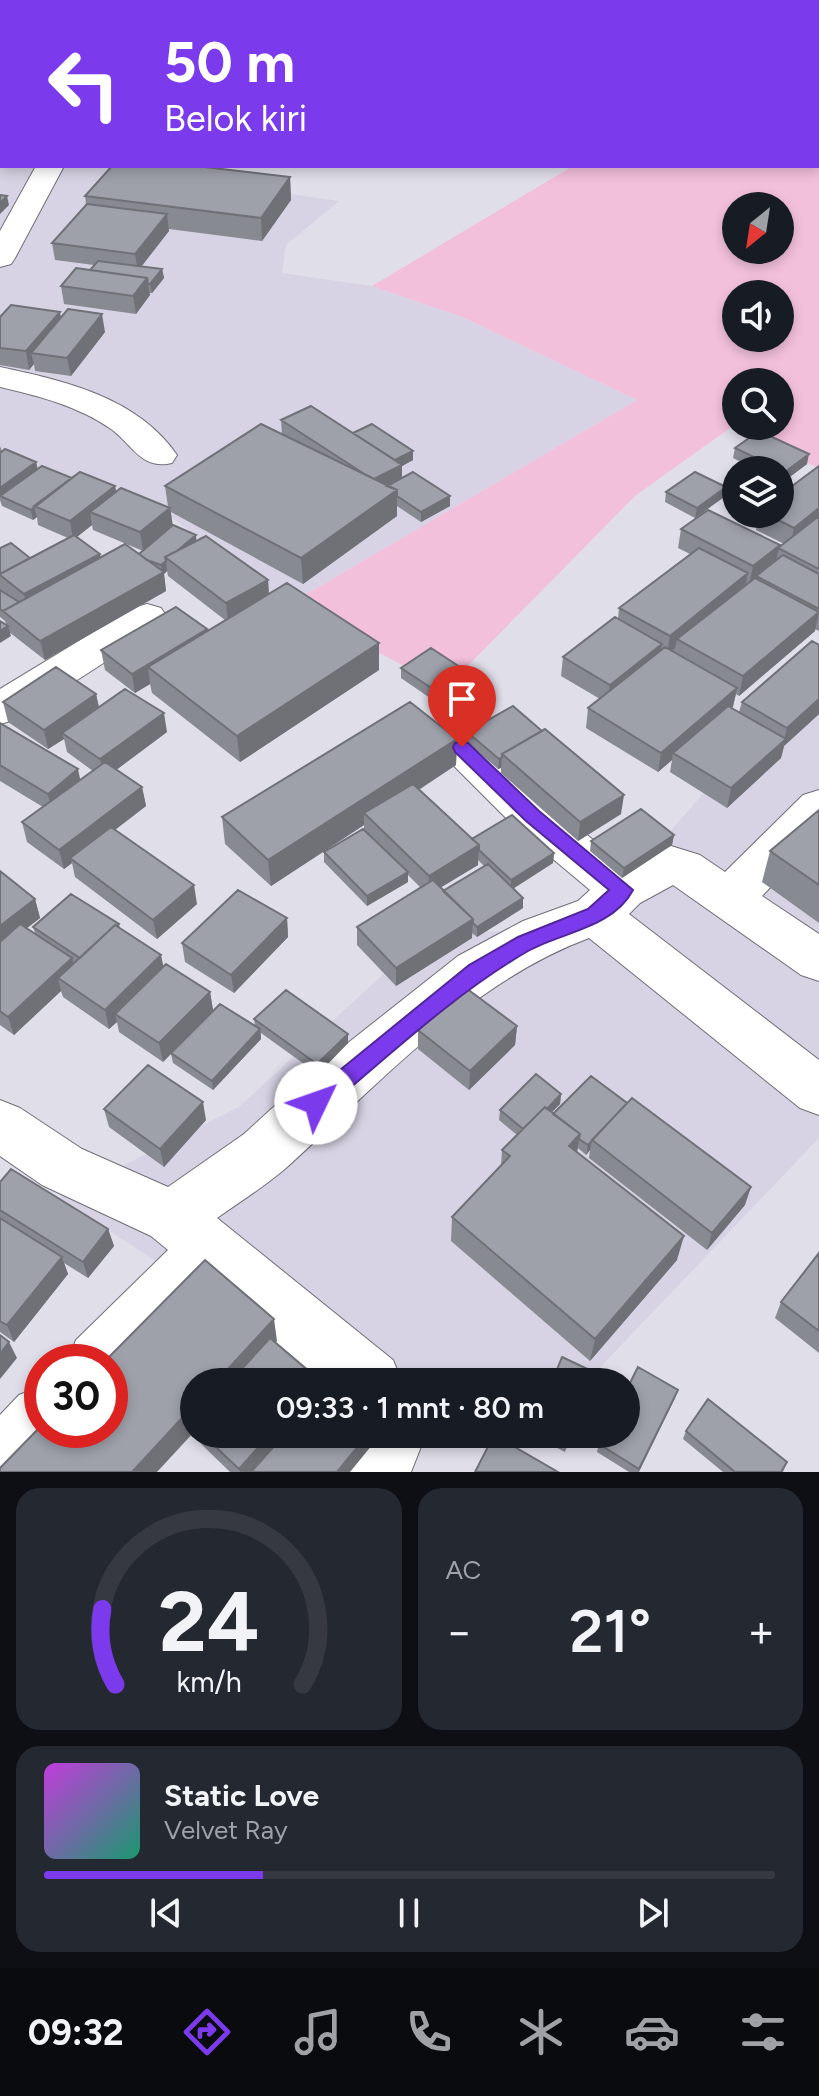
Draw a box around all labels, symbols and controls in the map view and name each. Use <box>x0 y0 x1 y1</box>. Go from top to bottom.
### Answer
text: 50 m <box>164 29 295 96</box>
icon: left <box>32 32 136 136</box>
text: Belok kiri <box>164 97 307 140</box>
north arrow <box>722 192 794 264</box>
map controls <box>722 192 794 528</box>
button: sound <box>722 280 794 352</box>
button: search <box>722 368 794 440</box>
button: layers <box>722 456 794 528</box>
pin <box>428 665 496 747</box>
icon: arrive <box>440 677 484 721</box>
position arrow <box>274 1061 358 1145</box>
speed limit sign: 30 <box>24 1344 128 1448</box>
text: 09:33 · 1 mnt · 80 m <box>276 1389 544 1426</box>
text: AC <box>446 1554 481 1586</box>
text: 24 <box>158 1572 259 1672</box>
text: 21° <box>569 1595 651 1667</box>
text: − <box>446 1605 473 1658</box>
text: + <box>748 1605 775 1658</box>
text: km/h <box>176 1665 241 1699</box>
text: Static Love <box>164 1777 319 1814</box>
text: Velvet Ray <box>164 1814 288 1846</box>
icon: previous <box>144 1891 188 1935</box>
icon: pause <box>387 1891 431 1935</box>
icon: next <box>631 1891 675 1935</box>
icon: directions <box>179 2004 235 2060</box>
icon: music <box>290 2004 346 2060</box>
icon: phone <box>401 2004 457 2060</box>
icon: climate <box>513 2004 569 2060</box>
icon: car <box>624 2004 680 2060</box>
icon: filters <box>735 2004 791 2060</box>
text: 09:32 <box>28 2011 124 2054</box>

